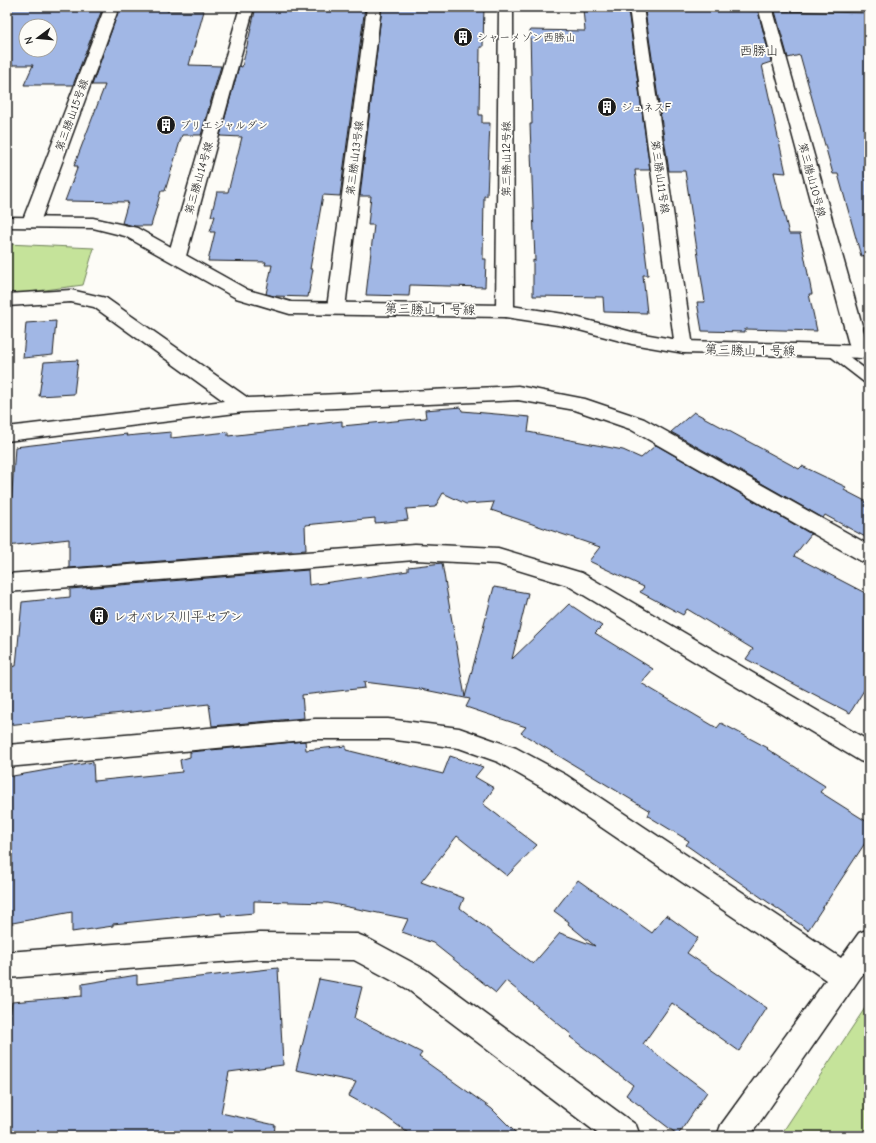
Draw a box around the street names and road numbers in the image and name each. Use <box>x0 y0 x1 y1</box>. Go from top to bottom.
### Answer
street label: 第三勝山15号線 <box>53 77 91 153</box>
street label: 第三勝山13号線 <box>344 120 366 196</box>
street label: 第三勝山12号線 <box>500 121 513 197</box>
street label: 第三勝山11号線 <box>648 139 672 215</box>
street label: 第三勝山14号線 <box>182 140 216 216</box>
street label: 第三勝山10号線 <box>796 141 828 219</box>
street label: 第三勝山１号線 <box>384 301 477 317</box>
street label: 第三勝山１号線 <box>704 342 797 358</box>

